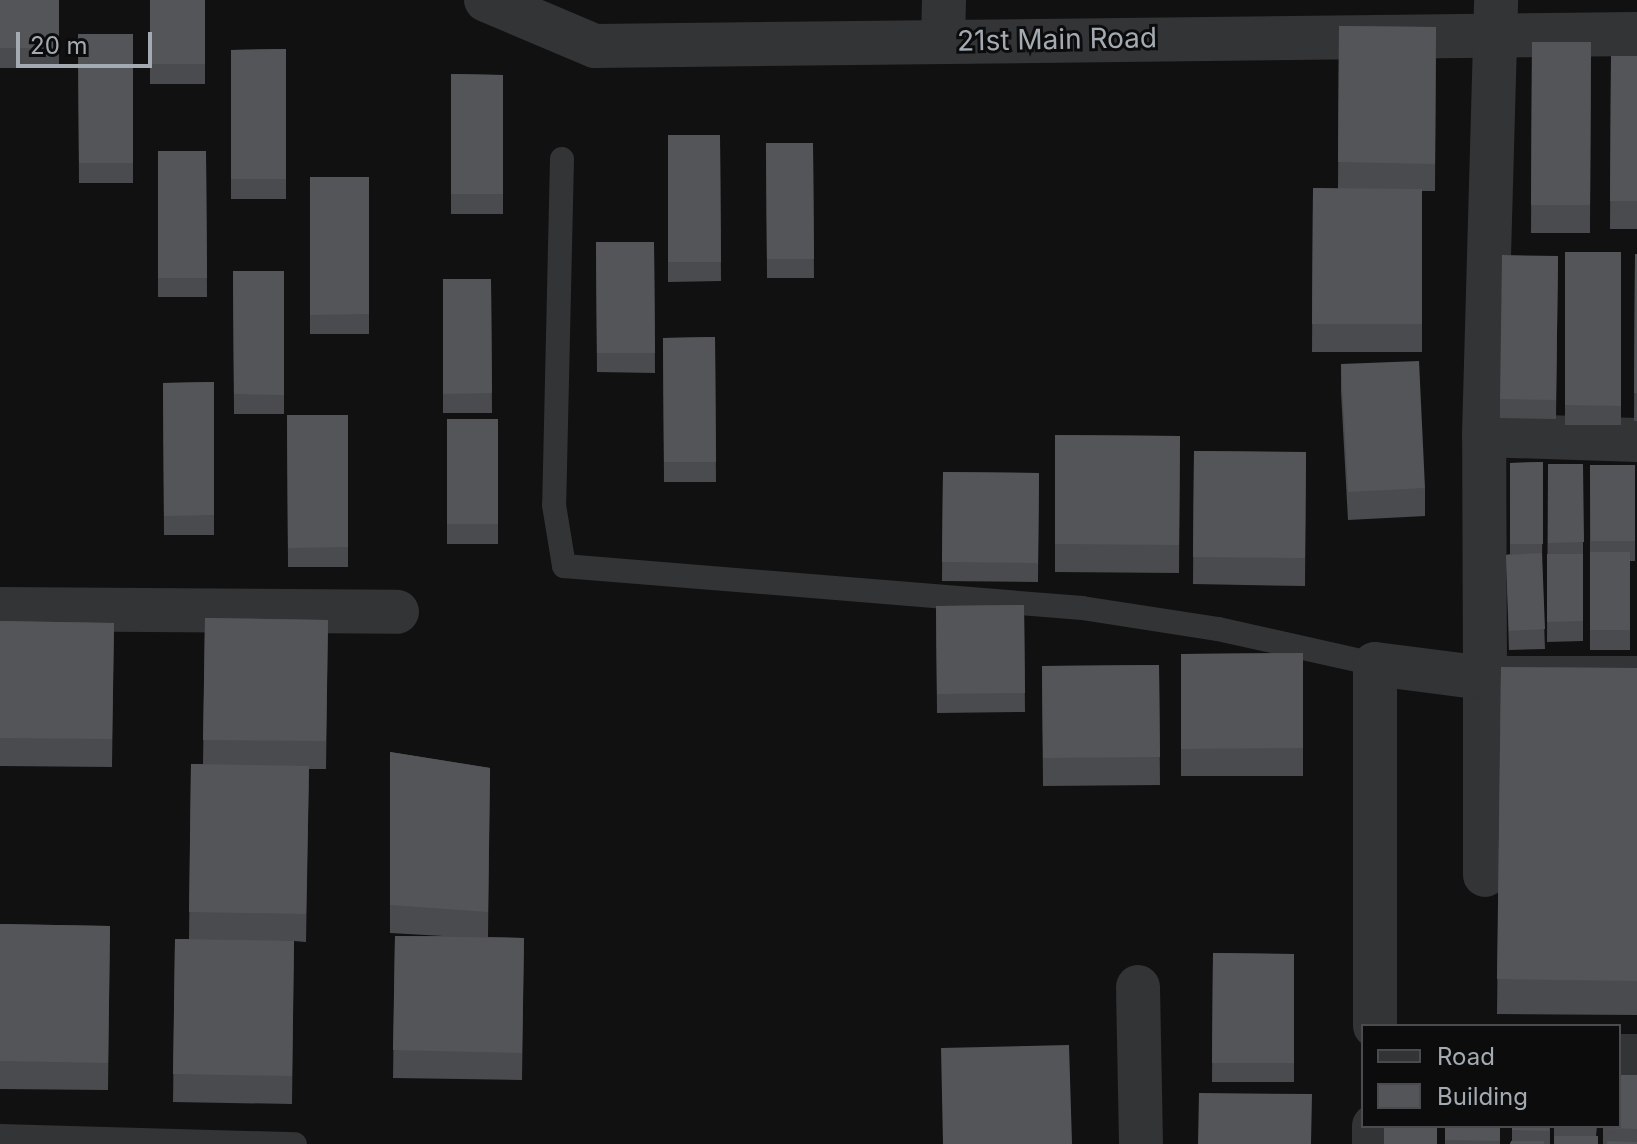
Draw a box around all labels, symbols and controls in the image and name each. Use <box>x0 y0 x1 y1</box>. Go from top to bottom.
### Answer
scale bar <box>20 16 156 66</box>
street label: 21st Main Road <box>957 20 1157 58</box>
text: 20 m <box>30 31 88 60</box>
legend <box>1361 1024 1621 1128</box>
text: Road <box>1437 1042 1495 1071</box>
text: Building <box>1437 1082 1528 1111</box>

